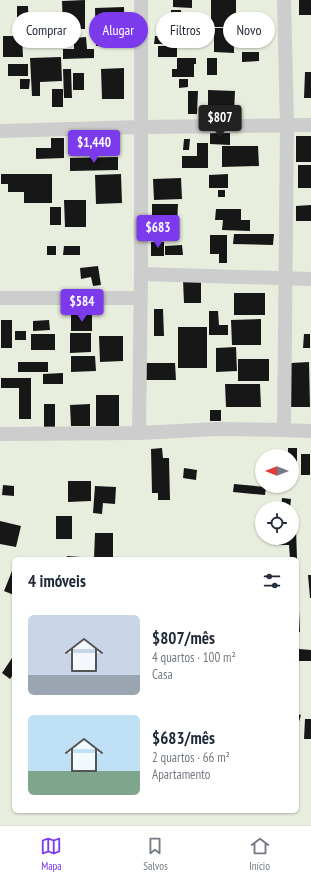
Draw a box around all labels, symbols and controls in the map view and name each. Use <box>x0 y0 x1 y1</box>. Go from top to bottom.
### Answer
chip: Comprar <box>12 12 81 48</box>
chip: Alugar <box>89 12 148 48</box>
chip: Filtros <box>156 12 215 48</box>
chip: Novo <box>223 12 275 48</box>
pin: $807 <box>196 105 244 139</box>
text: $807 <box>208 109 232 126</box>
pin: $1,440 <box>61 130 127 164</box>
text: $1,440 <box>77 134 111 151</box>
pin: $683 <box>134 215 182 249</box>
text: $683 <box>146 219 170 236</box>
pin: $584 <box>58 289 106 323</box>
text: $584 <box>70 293 94 310</box>
north arrow <box>255 449 299 493</box>
map controls <box>255 449 299 545</box>
button: locate <box>255 501 299 545</box>
text: 4 imóveis <box>28 570 86 592</box>
icon: filters <box>261 570 283 592</box>
text: $807/mês <box>152 627 215 649</box>
icon: home <box>60 631 108 679</box>
text: 4 quartos · 100 m² <box>152 649 236 666</box>
text: Casa <box>152 666 173 683</box>
text: $683/mês <box>152 727 215 749</box>
icon: home <box>60 731 108 779</box>
text: 2 quartos · 66 m² <box>152 749 230 766</box>
text: Apartamento <box>152 766 210 783</box>
tab: Mapa <box>40 835 62 873</box>
tab: Salvos <box>143 835 168 873</box>
tab: Início <box>249 835 271 873</box>

